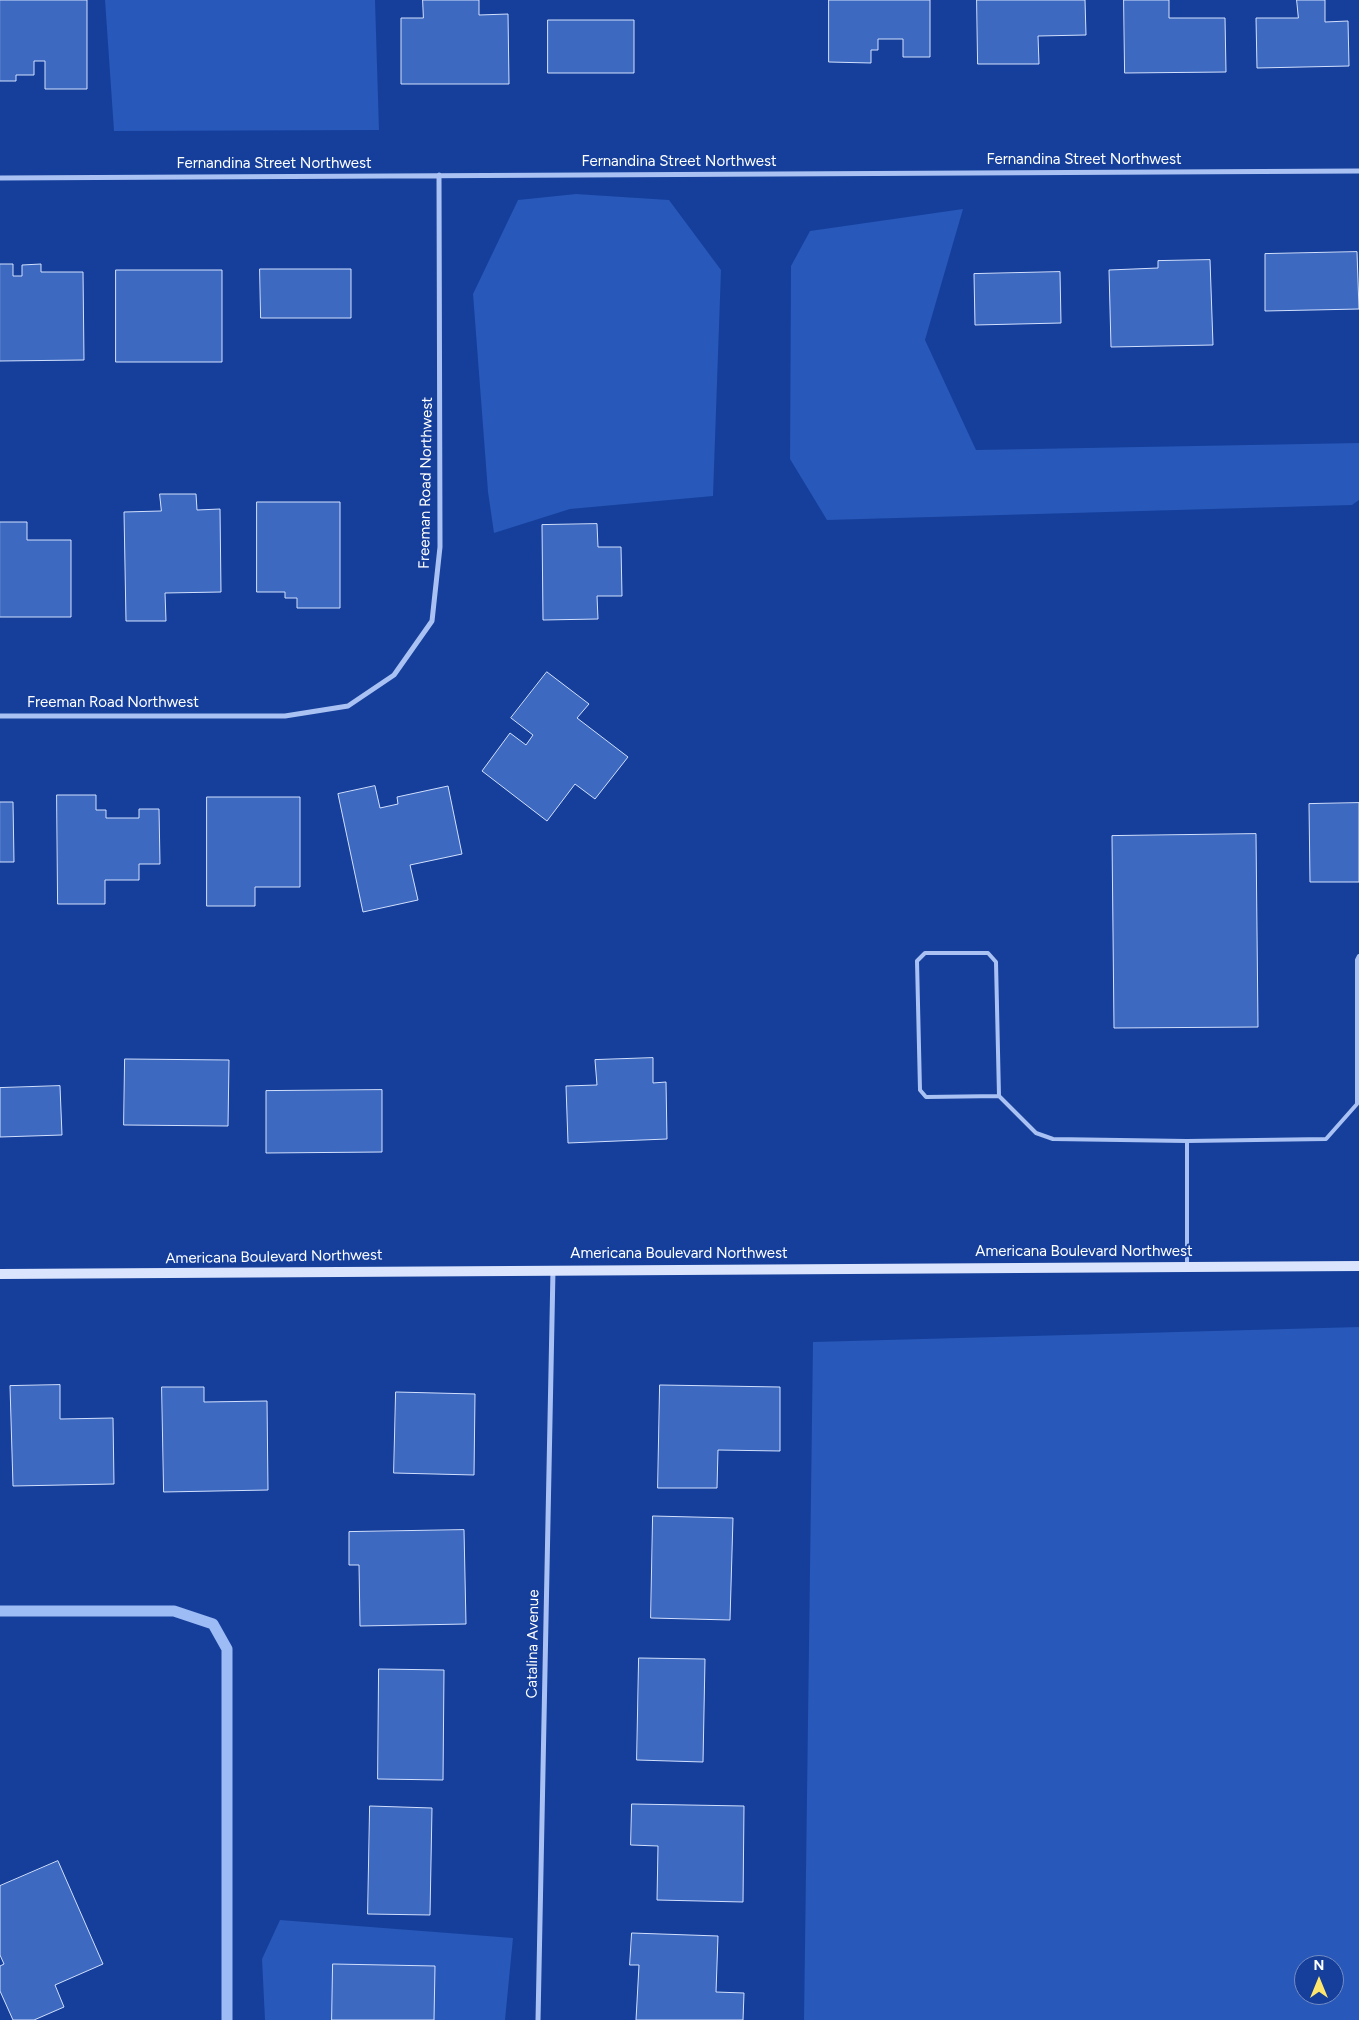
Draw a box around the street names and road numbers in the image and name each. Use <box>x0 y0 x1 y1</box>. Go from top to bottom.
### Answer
street label: Fernandina Street Northwest <box>986 151 1182 169</box>
street label: Fernandina Street Northwest <box>581 153 777 171</box>
street label: Fernandina Street Northwest <box>176 155 372 173</box>
street label: Freeman Road Northwest <box>416 397 436 569</box>
street label: Freeman Road Northwest <box>27 694 199 712</box>
street label: Americana Boulevard Northwest <box>975 1243 1193 1261</box>
street label: Americana Boulevard Northwest <box>570 1245 788 1263</box>
street label: Americana Boulevard Northwest <box>165 1246 383 1268</box>
street label: Catalina Avenue <box>523 1589 543 1699</box>

